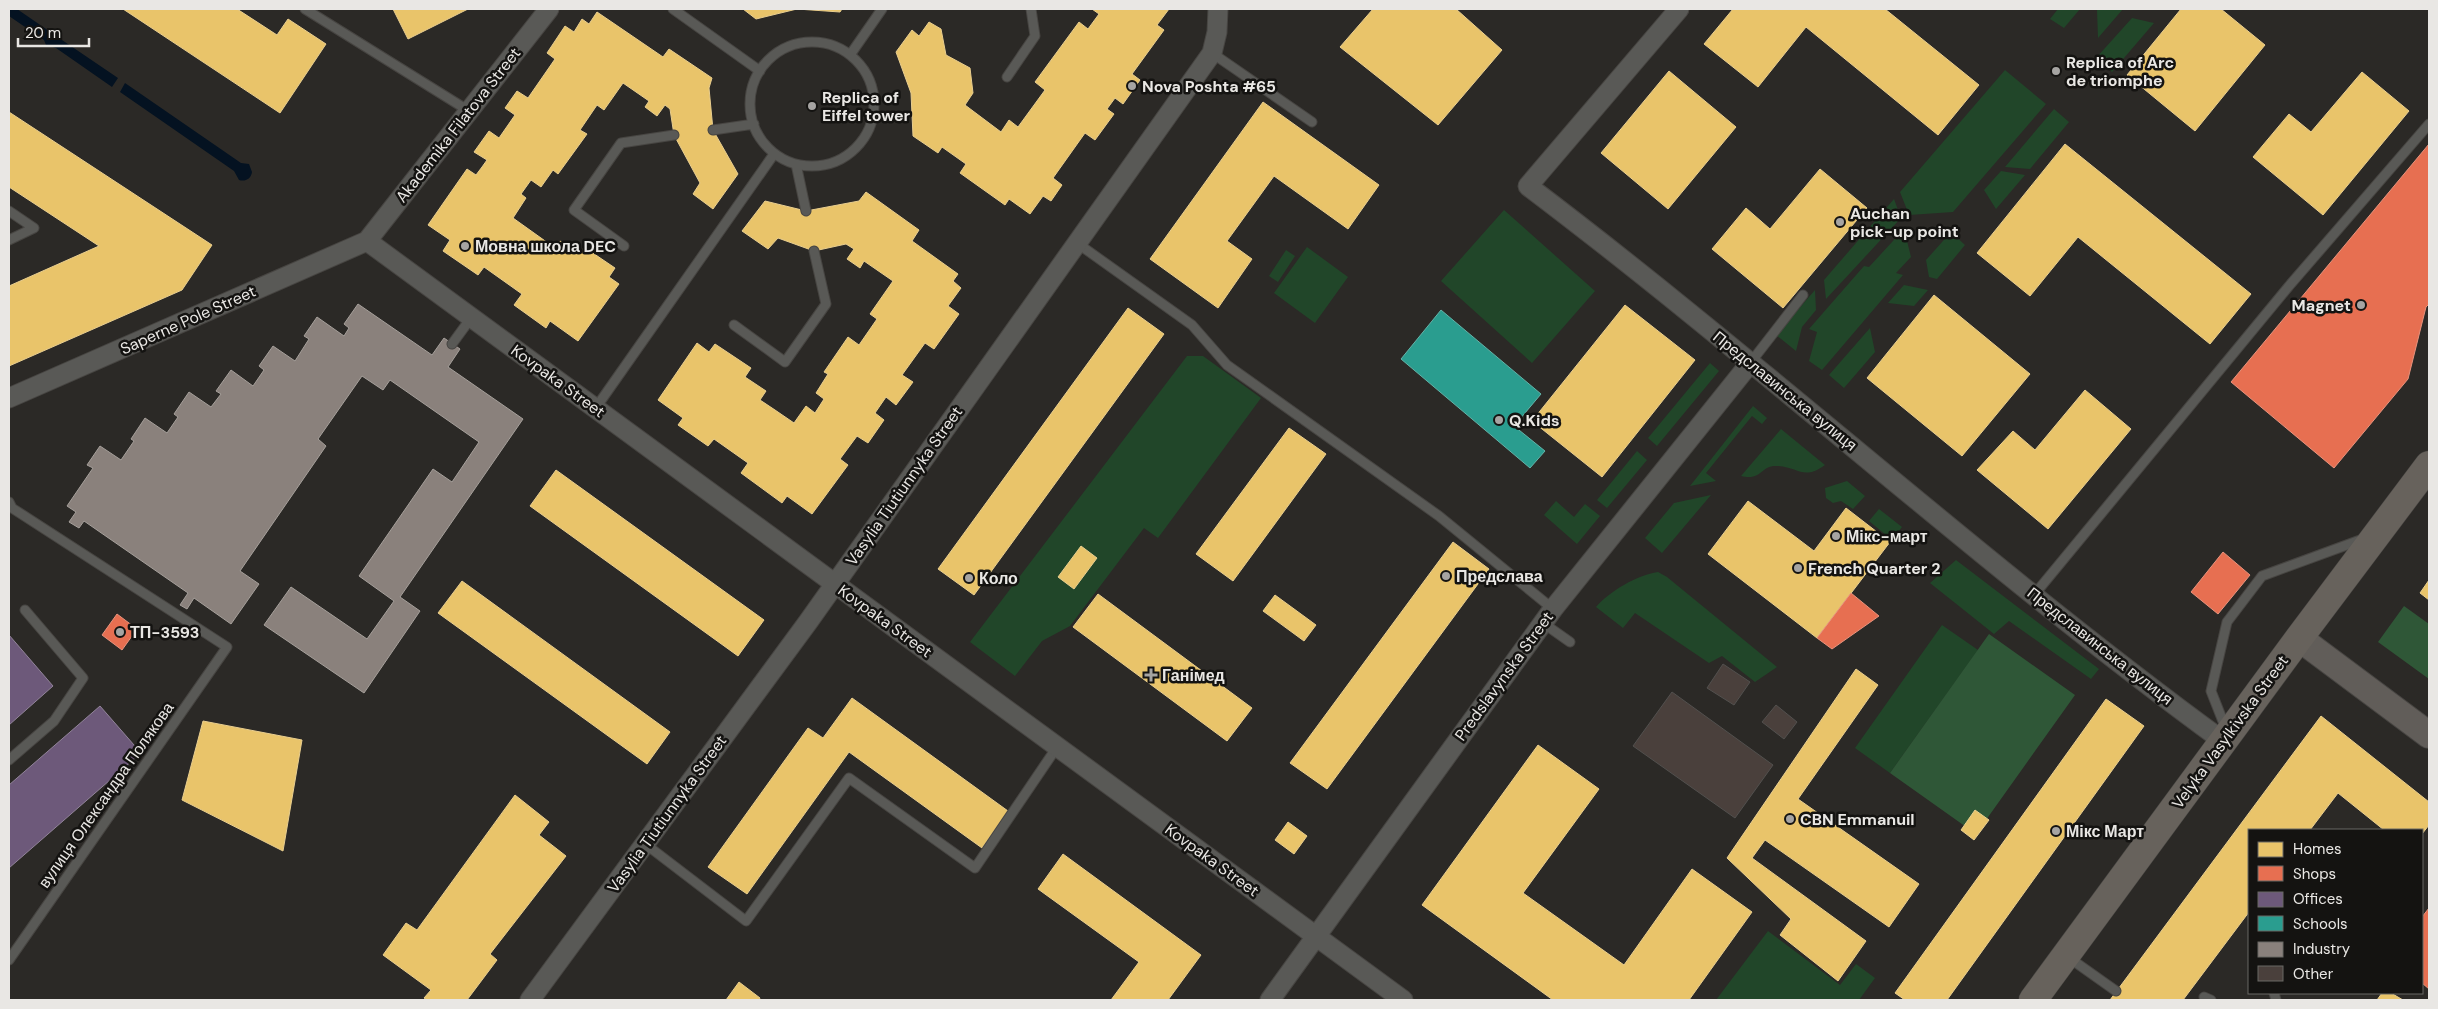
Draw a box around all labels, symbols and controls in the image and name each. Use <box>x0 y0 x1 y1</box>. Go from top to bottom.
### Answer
scale bar <box>18 15 89 47</box>
text: 20 m <box>25 23 61 43</box>
street label: Akademika Filatova Street <box>391 43 525 207</box>
place label: Replica of Arc de triomphe <box>2066 52 2174 91</box>
marker: Replica of Arc de triomphe <box>2050 65 2062 77</box>
place label: Nova Poshta #65 <box>1142 76 1276 97</box>
marker: Nova Poshta #65 <box>1126 80 1138 92</box>
place label: Replica of Eiffel tower <box>822 87 911 126</box>
marker: Replica of Eiffel tower <box>806 100 818 112</box>
place label: Auchan pick-up point <box>1850 203 1959 242</box>
marker: Auchan pick-up point <box>1834 216 1846 228</box>
place label: Мовна школа DEC <box>475 236 616 257</box>
marker: Мовна школа DEC <box>459 240 471 252</box>
street label: Saperne Pole Street <box>117 281 259 359</box>
place label: Magnet <box>2292 295 2351 316</box>
marker: Magnet <box>2355 299 2367 311</box>
street label: Предславинська вулиця <box>1709 326 1861 456</box>
street label: Kovpaka Street <box>507 340 609 422</box>
street label: Vasylia Tiutiunnyka Street <box>841 402 967 570</box>
place label: Q.Kids <box>1509 410 1559 431</box>
marker: Q.Kids <box>1493 414 1505 426</box>
place label: Мікс-март <box>1846 526 1928 547</box>
marker: Мікс-март <box>1830 530 1842 542</box>
place label: French Quarter 2 <box>1808 558 1940 579</box>
marker: French Quarter 2 <box>1792 562 1804 574</box>
place label: Предслава <box>1456 566 1543 587</box>
place label: Коло <box>979 568 1018 589</box>
marker: Предслава <box>1440 570 1452 582</box>
marker: Коло <box>963 572 975 584</box>
street label: Kovpaka Street <box>834 580 936 662</box>
street label: Предславинська вулиця <box>2023 582 2177 710</box>
street label: Predslavynska Street <box>1450 607 1558 745</box>
place label: ТП-3593 <box>130 622 199 643</box>
marker: ТП-3593 <box>114 626 126 638</box>
street label: Velyka Vasylkivska Street <box>2167 651 2293 813</box>
place label: Ганімед <box>1162 665 1225 686</box>
marker: Ганімед <box>1144 668 1158 682</box>
street label: вулиця Олександра Полякова <box>34 698 178 892</box>
street label: Vasylia Tiutiunnyka Street <box>603 731 731 897</box>
place label: CBN Emmanuil <box>1800 809 1915 830</box>
marker: CBN Emmanuil <box>1784 813 1796 825</box>
street label: Kovpaka Street <box>1161 819 1263 901</box>
place label: Мікс Март <box>2066 821 2144 842</box>
marker: Мікс Март <box>2050 825 2062 837</box>
legend <box>2248 829 2423 994</box>
text: Homes <box>2293 839 2342 859</box>
text: Shops <box>2293 864 2336 884</box>
text: Offices <box>2293 889 2343 909</box>
text: Schools <box>2293 914 2348 934</box>
text: Industry <box>2293 939 2351 959</box>
text: Other <box>2293 964 2334 984</box>

